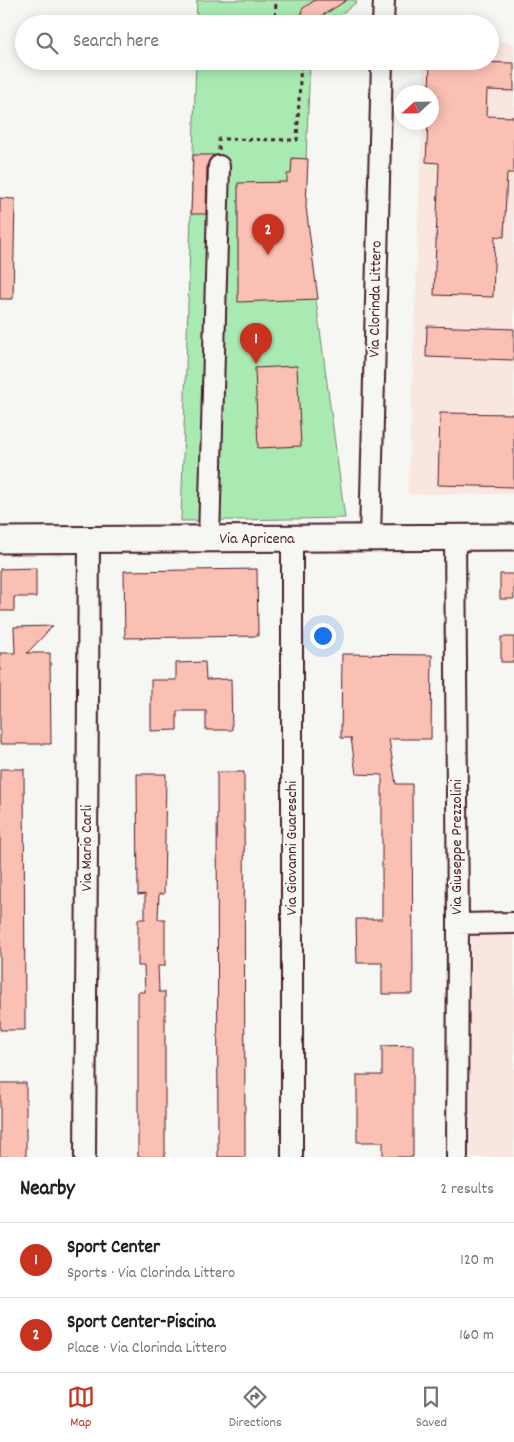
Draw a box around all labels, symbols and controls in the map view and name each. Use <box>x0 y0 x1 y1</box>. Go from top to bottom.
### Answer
search box <box>15 15 499 70</box>
icon: search <box>33 29 61 57</box>
text: Search here <box>73 29 159 56</box>
north arrow <box>394 85 439 130</box>
pin: 2 <box>252 214 284 255</box>
street label: Via Clorinda Littero <box>363 240 389 358</box>
pin: 1 <box>240 323 272 364</box>
street label: Via Apricena <box>219 528 295 551</box>
your location <box>310 623 336 649</box>
street label: Via Giuseppe Prezzolini <box>446 779 469 915</box>
street label: Via Giovanni Guareschi <box>281 781 304 915</box>
street label: Via Mario Carli <box>76 805 99 891</box>
text: Nearby <box>20 1175 75 1205</box>
text: 2 results <box>440 1178 494 1201</box>
text: Sport Center <box>67 1235 160 1262</box>
text: 1 <box>34 1249 38 1272</box>
text: 120 m <box>460 1249 494 1272</box>
text: Sports · Via Clorinda Littero <box>67 1262 235 1285</box>
text: Sport Center-Piscina <box>67 1310 215 1337</box>
text: 2 <box>33 1324 40 1347</box>
text: 160 m <box>459 1324 494 1347</box>
text: Place · Via Clorinda Littero <box>67 1337 227 1360</box>
tab: Map <box>67 1383 95 1433</box>
tab: Directions <box>229 1383 282 1433</box>
tab: Saved <box>416 1383 447 1433</box>

